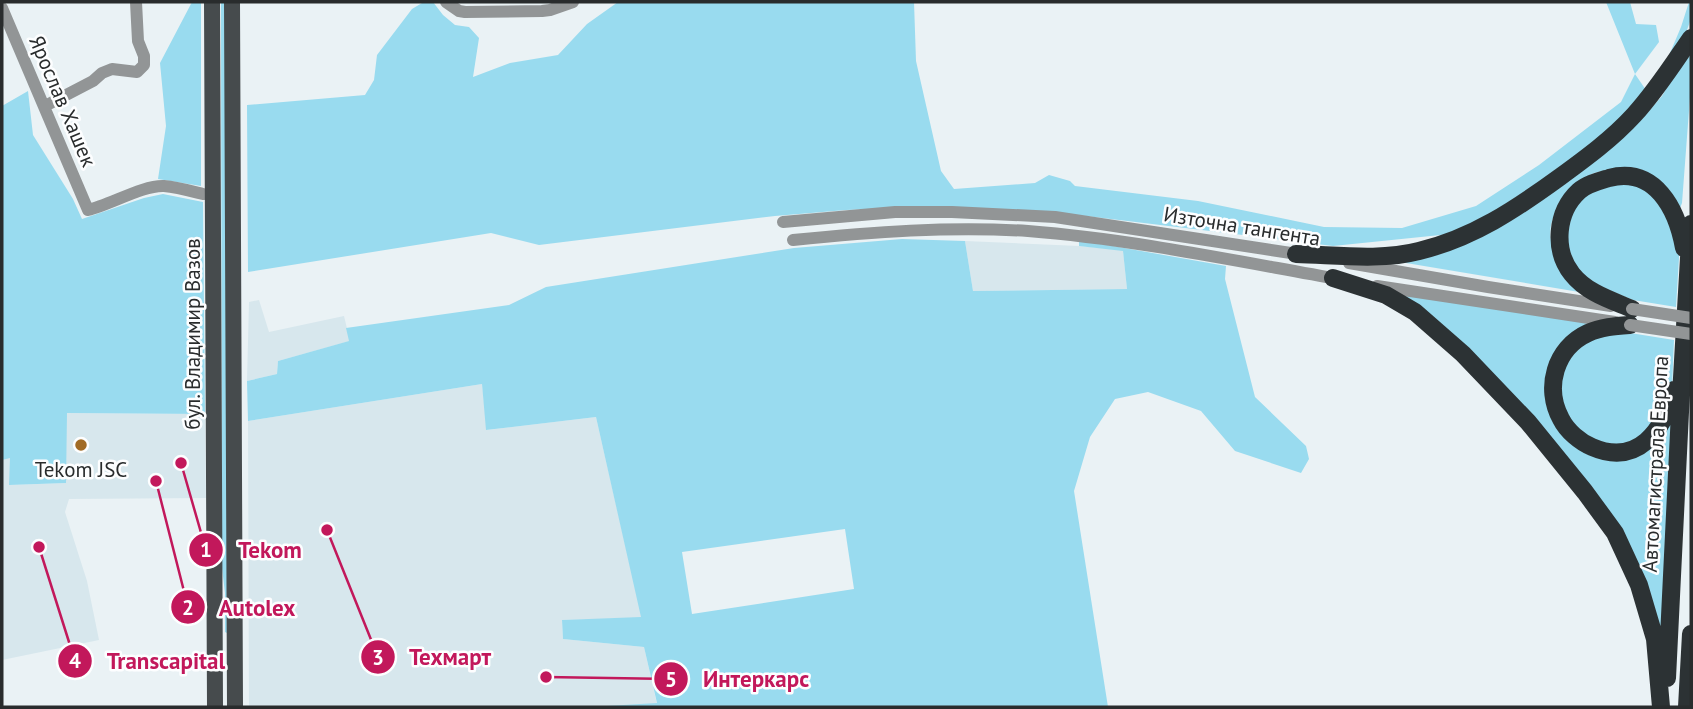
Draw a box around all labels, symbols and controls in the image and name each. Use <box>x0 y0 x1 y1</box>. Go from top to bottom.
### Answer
street label: Ярослав Хашек <box>23 31 103 171</box>
street label: Източна тангента <box>1162 200 1322 252</box>
street label: бул. Владимир Вазов <box>179 238 206 430</box>
street label: Автомагистрала Европа <box>1636 355 1674 573</box>
marker: Tekom JSC <box>73 437 89 453</box>
place label: Tekom JSC <box>35 456 127 483</box>
callout: Tekom <box>189 528 316 572</box>
text: Tekom <box>238 535 302 564</box>
text: 1 <box>200 536 212 563</box>
callout: Autolex <box>170 585 310 629</box>
text: Autolex <box>219 593 295 622</box>
text: 2 <box>182 594 194 621</box>
callout: Техмарт <box>360 635 505 679</box>
callout: Transcapital <box>58 639 239 683</box>
text: Техмарт <box>409 642 491 671</box>
text: 3 <box>372 644 384 671</box>
text: Transcapital <box>107 646 226 675</box>
text: 4 <box>69 647 81 674</box>
callout: Интеркарс <box>654 657 823 701</box>
text: Интеркарс <box>703 664 809 693</box>
text: 5 <box>665 666 677 693</box>

